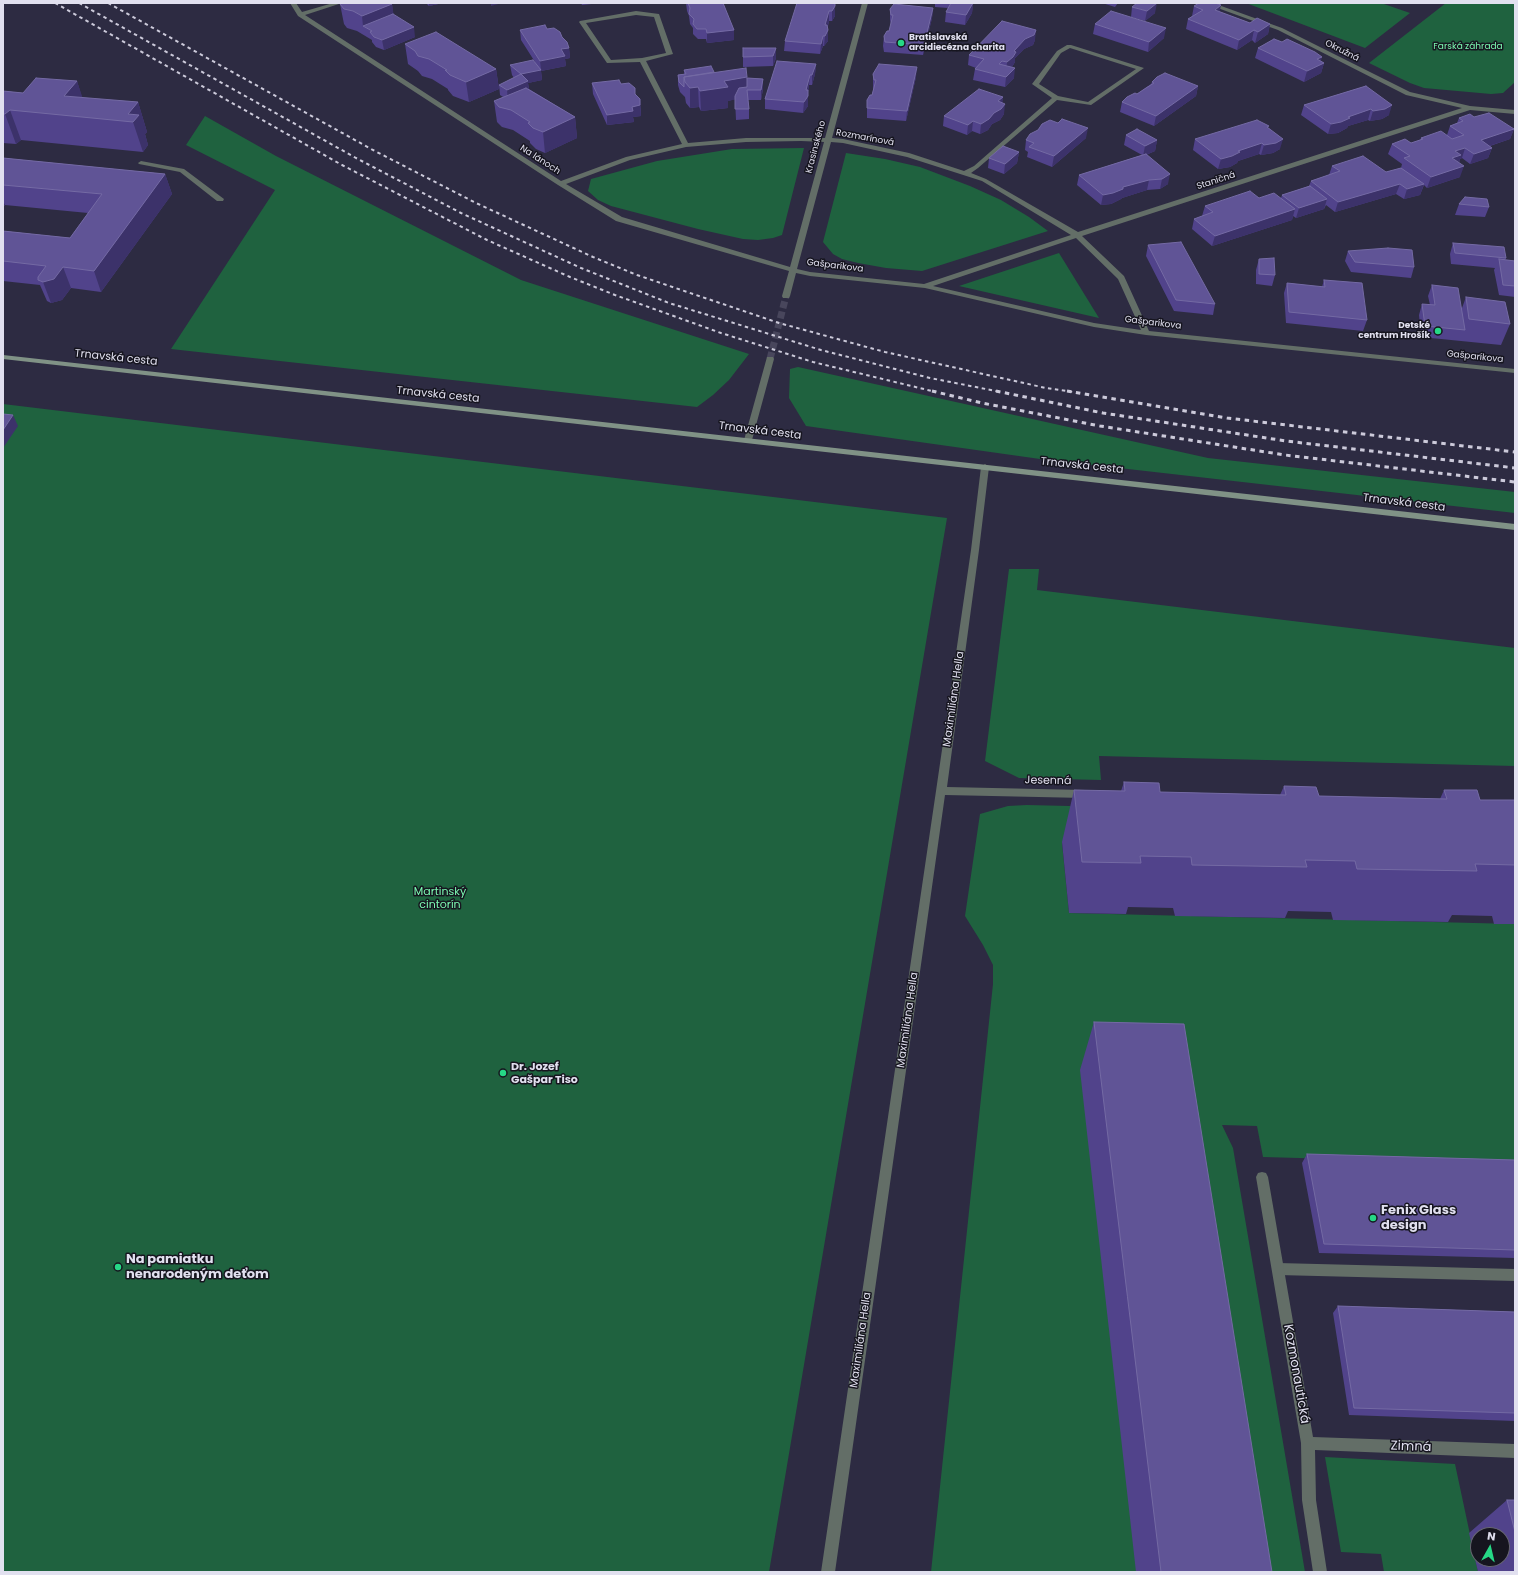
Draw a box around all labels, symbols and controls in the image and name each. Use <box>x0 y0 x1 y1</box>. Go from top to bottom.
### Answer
place label: Bratislavská arcidiecézna charita <box>909 33 1005 54</box>
marker: Bratislavská arcidiecézna charita <box>896 38 906 48</box>
street label: Okružná <box>1323 38 1361 64</box>
park label: Farská záhrada <box>1433 42 1503 52</box>
street label: Krasinského <box>804 120 828 174</box>
street label: Rozmarínová <box>835 128 895 148</box>
street label: Na lánoch <box>518 143 562 177</box>
street label: Staničná <box>1195 170 1237 192</box>
street label: Gašparíkova <box>806 257 864 275</box>
street label: Gašparíkova <box>1124 314 1182 332</box>
place label: Detské centrum Hrošík <box>1358 321 1430 342</box>
marker: Detské centrum Hrošík <box>1433 326 1443 336</box>
street label: Trnavská cesta <box>74 347 158 369</box>
street label: Gašparíkova <box>1446 349 1504 365</box>
street label: Trnavská cesta <box>396 384 480 406</box>
street label: Trnavská cesta <box>718 419 802 443</box>
street label: Trnavská cesta <box>1040 455 1124 477</box>
street label: Trnavská cesta <box>1362 491 1446 515</box>
street label: Maximiliána Hella <box>941 650 967 748</box>
street label: Jesenná <box>1025 774 1071 788</box>
park label: Martinský cintorín <box>414 885 466 911</box>
street label: Maximiliána Hella <box>895 971 921 1069</box>
place label: Dr. Jozef Gašpar Tiso <box>511 1060 578 1086</box>
marker: Dr. Jozef Gašpar Tiso <box>498 1068 508 1078</box>
place label: Fenix Glass design <box>1381 1203 1456 1234</box>
marker: Fenix Glass design <box>1368 1213 1378 1223</box>
place label: Na pamiatku nenarodeným deťom <box>126 1252 269 1283</box>
marker: Na pamiatku nenarodeným deťom <box>113 1262 123 1272</box>
street label: Maximiliána Hella <box>848 1291 874 1389</box>
street label: Kozmonautická <box>1280 1323 1312 1425</box>
street label: Zimná <box>1390 1438 1432 1456</box>
north arrow <box>1470 1527 1510 1567</box>
text: N <box>1486 1528 1497 1545</box>

